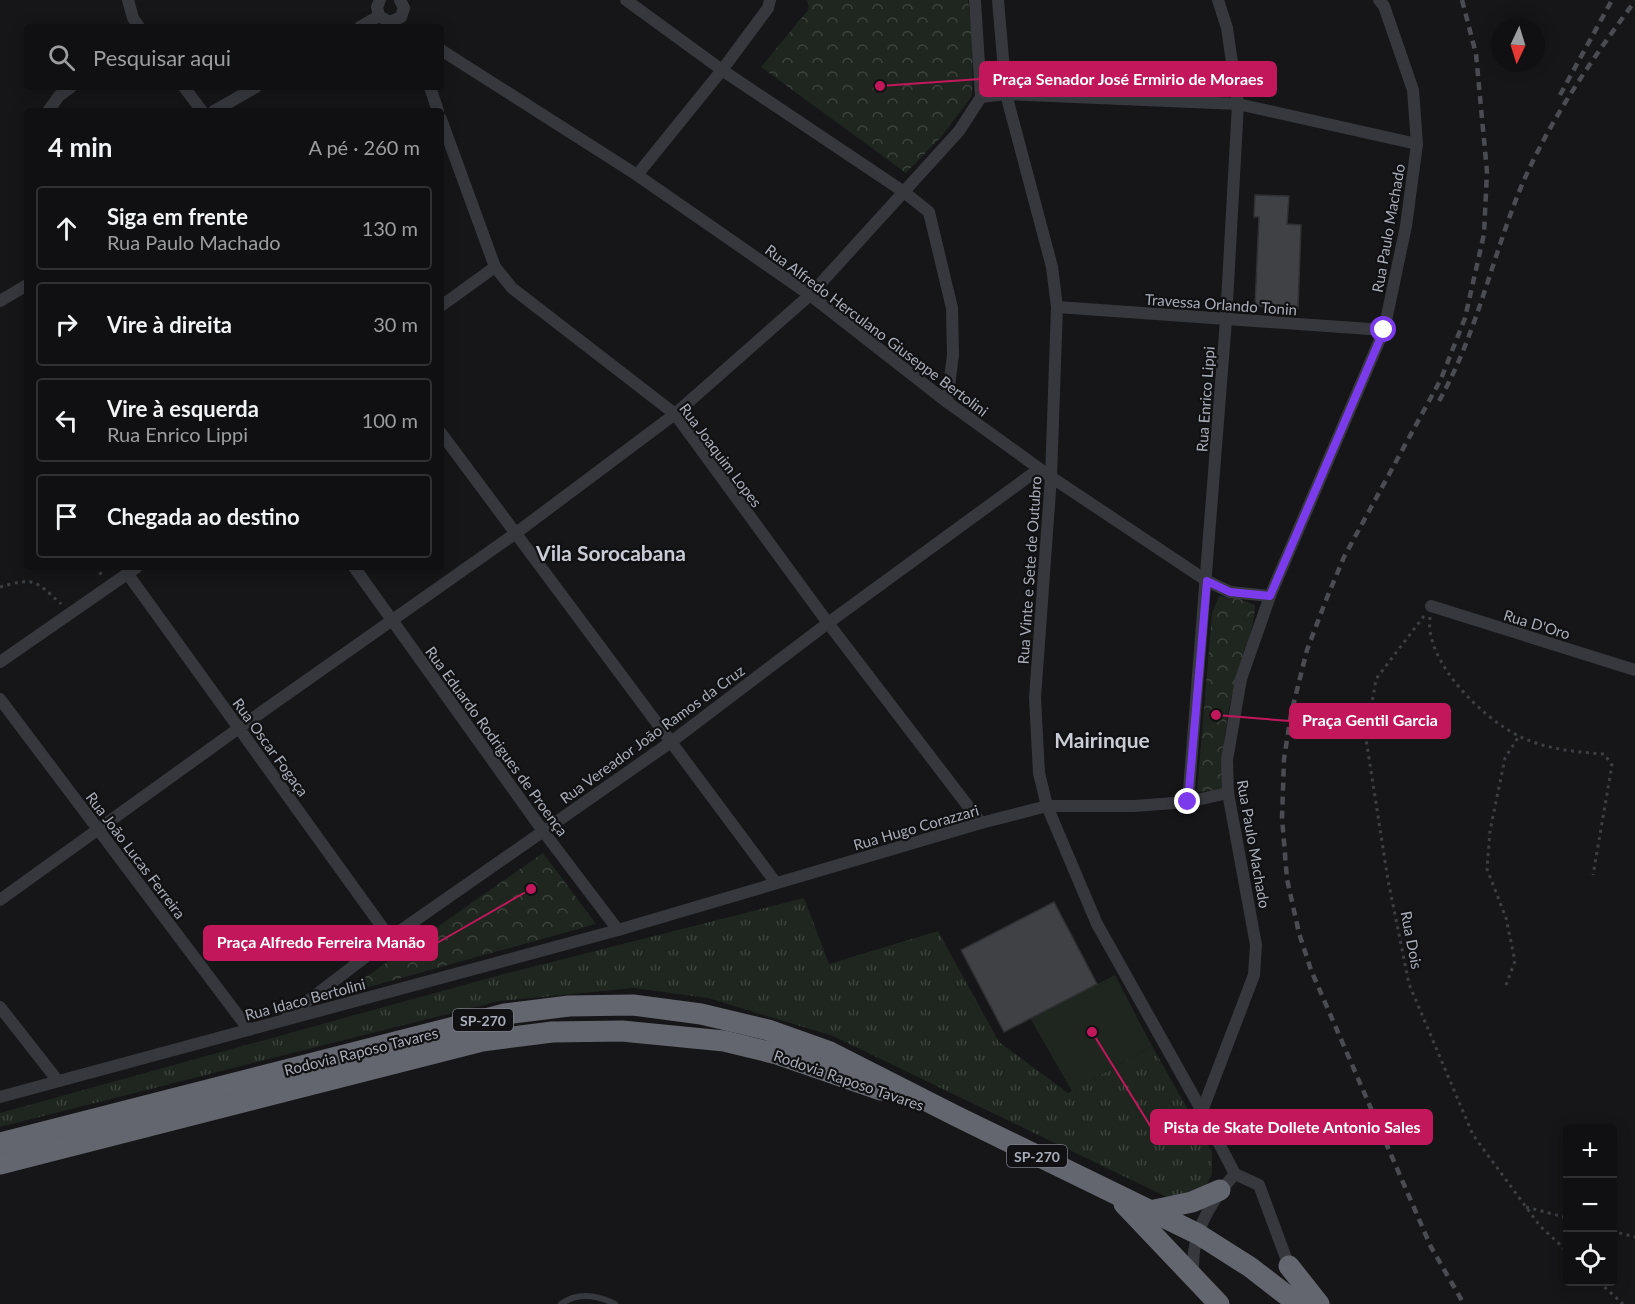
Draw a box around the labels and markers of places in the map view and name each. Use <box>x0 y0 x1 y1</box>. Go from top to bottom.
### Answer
callout: Praça Senador José Ermirio de Moraes <box>980 62 1276 96</box>
callout: Praça Gentil Garcia <box>1290 704 1450 738</box>
callout: Praça Alfredo Ferreira Manão <box>204 926 437 960</box>
callout: Pista de Skate Dollete Antonio Sales <box>1151 1110 1432 1144</box>

